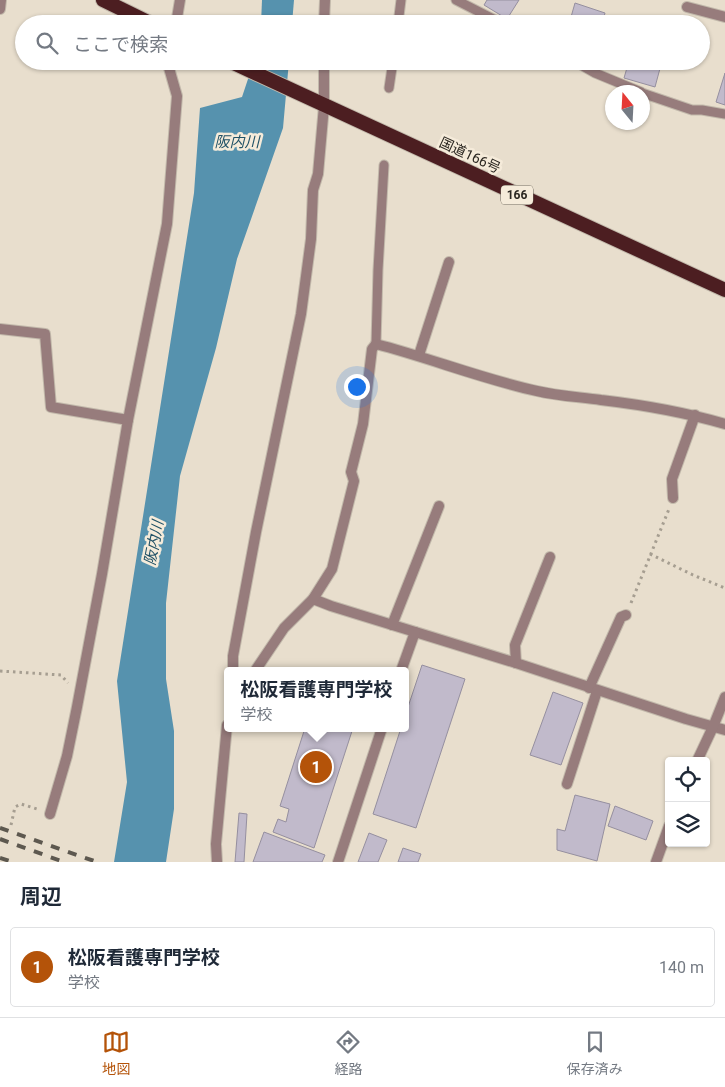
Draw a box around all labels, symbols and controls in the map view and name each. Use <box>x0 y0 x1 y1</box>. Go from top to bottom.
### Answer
search box <box>15 15 710 70</box>
icon: search <box>33 29 61 57</box>
text: ここで検索 <box>73 33 168 56</box>
north arrow <box>605 85 650 130</box>
water label: 阪内川 <box>214 133 261 151</box>
street label: 国道166号 <box>437 134 503 176</box>
road number: 166 <box>501 186 533 204</box>
your location <box>344 374 370 400</box>
water label: 阪内川 <box>141 517 168 567</box>
popup <box>224 667 409 732</box>
text: 松阪看護専門学校 <box>240 678 393 701</box>
text: 学校 <box>240 705 273 724</box>
pin: 1 <box>300 748 332 786</box>
map controls <box>665 757 710 847</box>
button: locate <box>665 757 710 802</box>
button: layers <box>665 802 710 847</box>
text: 周辺 <box>20 885 62 909</box>
text: 松阪看護専門学校 <box>68 946 220 969</box>
text: 1 <box>32 958 42 977</box>
text: 140 m <box>659 958 704 977</box>
text: 学校 <box>68 973 100 992</box>
tab: 地図 <box>102 1028 130 1078</box>
tab: 経路 <box>334 1028 362 1078</box>
tab: 保存済み <box>567 1028 623 1078</box>

